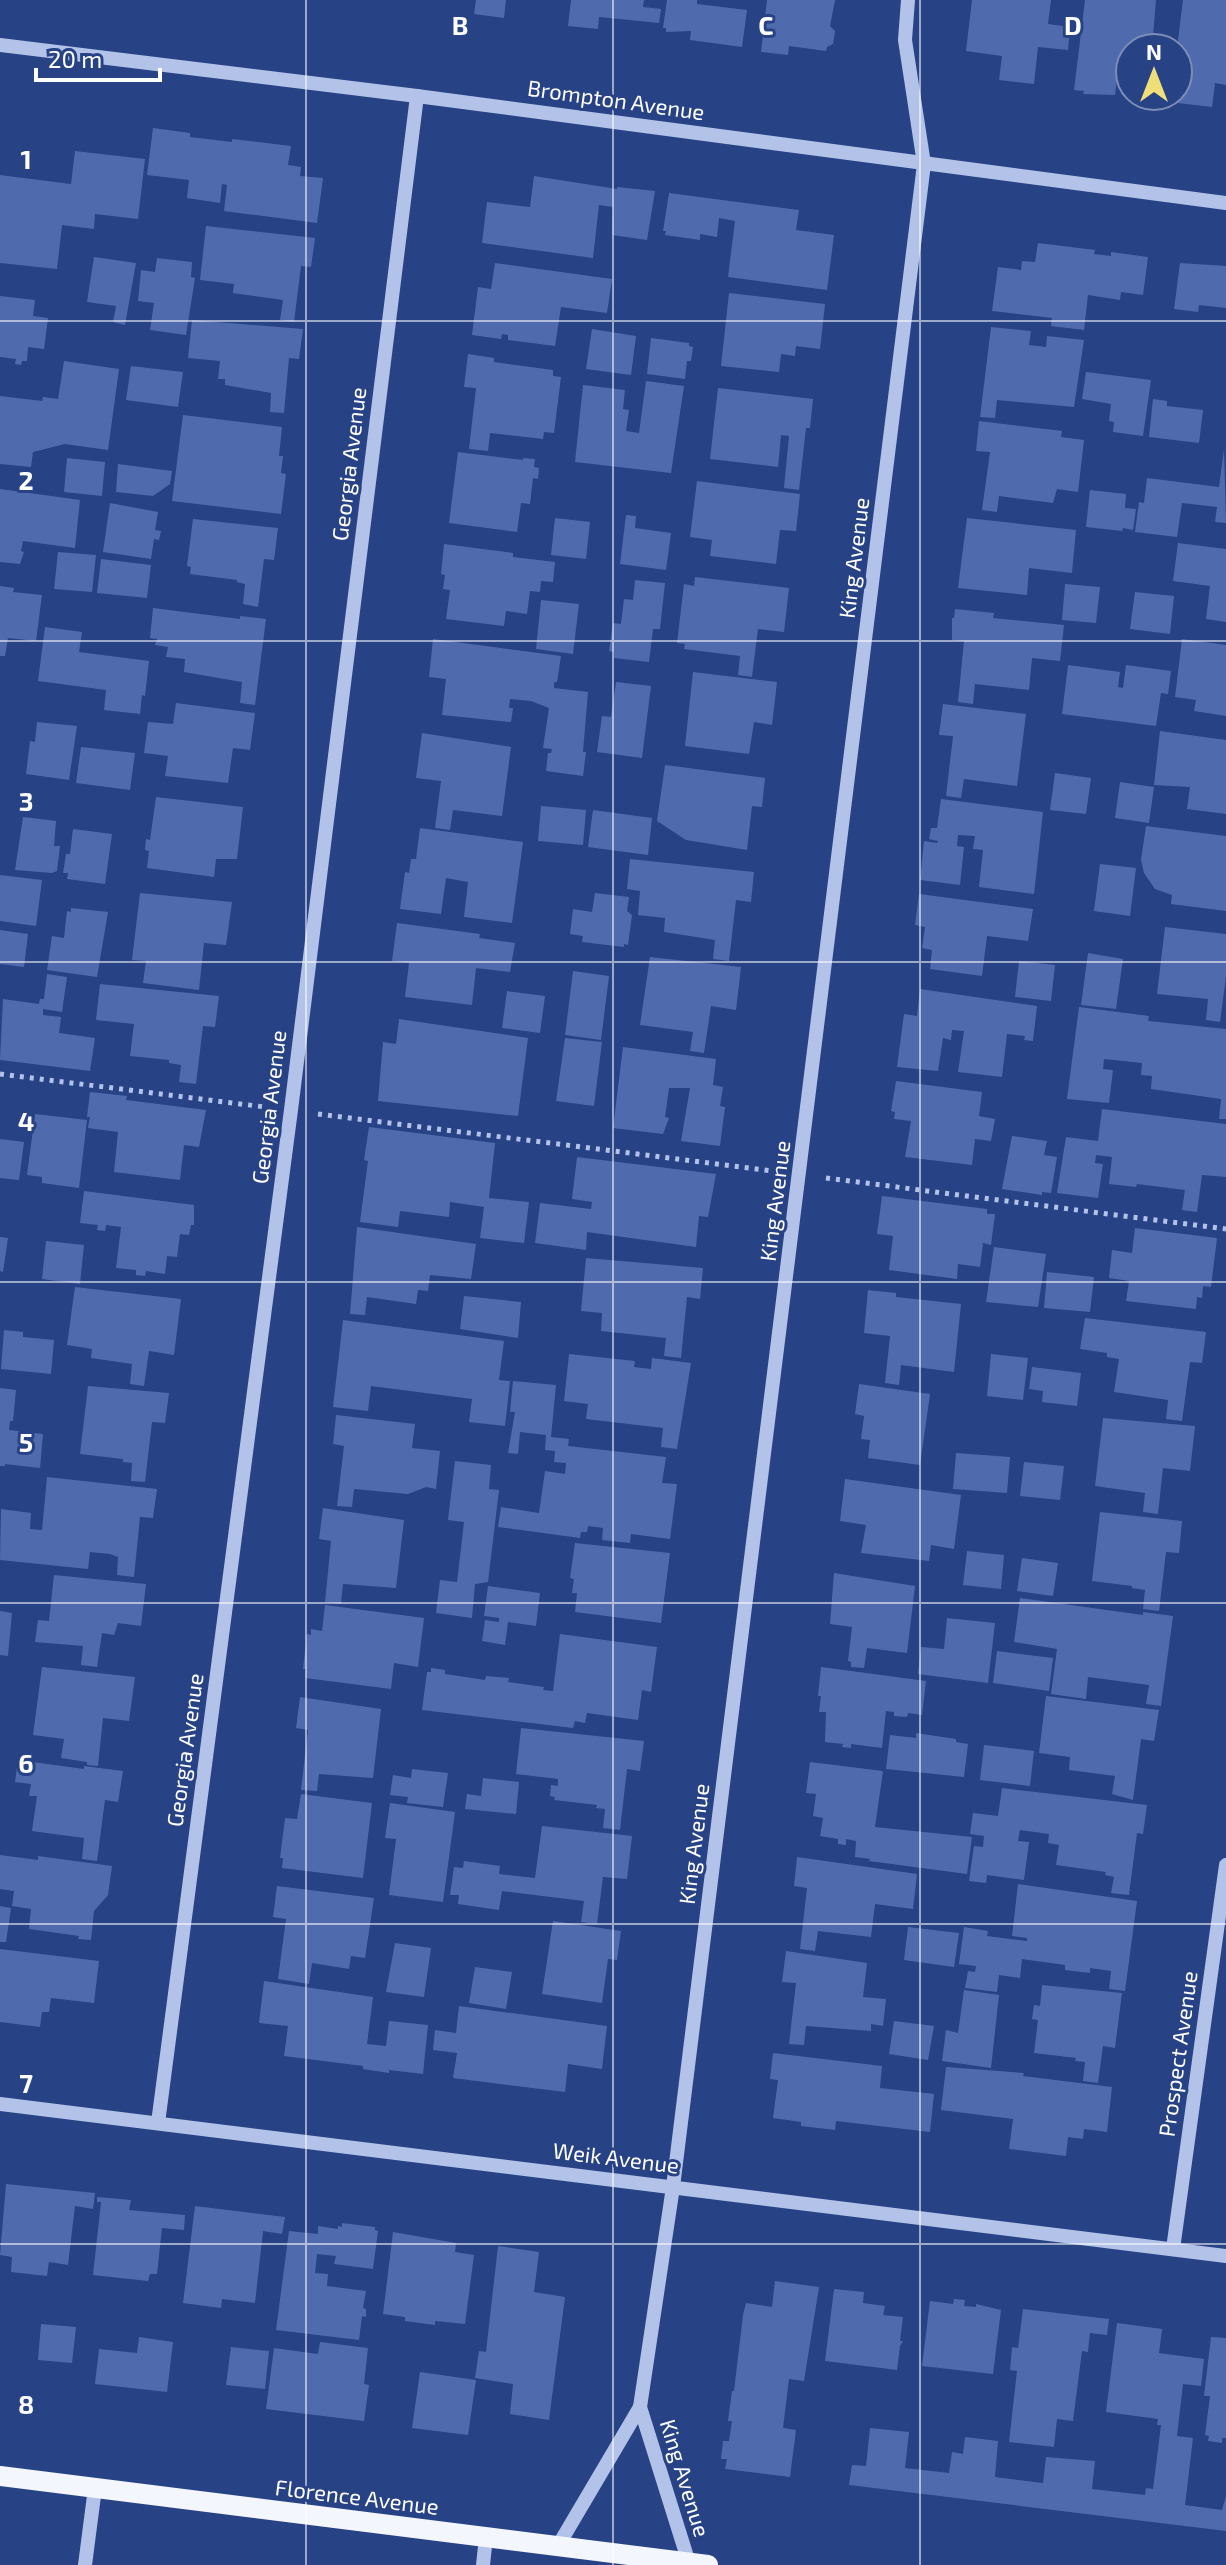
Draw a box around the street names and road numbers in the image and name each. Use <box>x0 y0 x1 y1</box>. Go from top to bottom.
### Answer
street label: Brompton Avenue <box>526 74 706 124</box>
street label: Georgia Avenue <box>326 385 370 542</box>
street label: King Avenue <box>833 496 873 620</box>
street label: Georgia Avenue <box>246 1028 290 1185</box>
street label: King Avenue <box>754 1139 794 1263</box>
street label: Georgia Avenue <box>160 1671 208 1828</box>
street label: King Avenue <box>673 1782 713 1906</box>
street label: Prospect Avenue <box>1153 1969 1202 2138</box>
street label: Weik Avenue <box>552 2136 681 2178</box>
street label: King Avenue <box>656 2416 716 2540</box>
street label: Florence Avenue <box>274 2473 440 2519</box>

